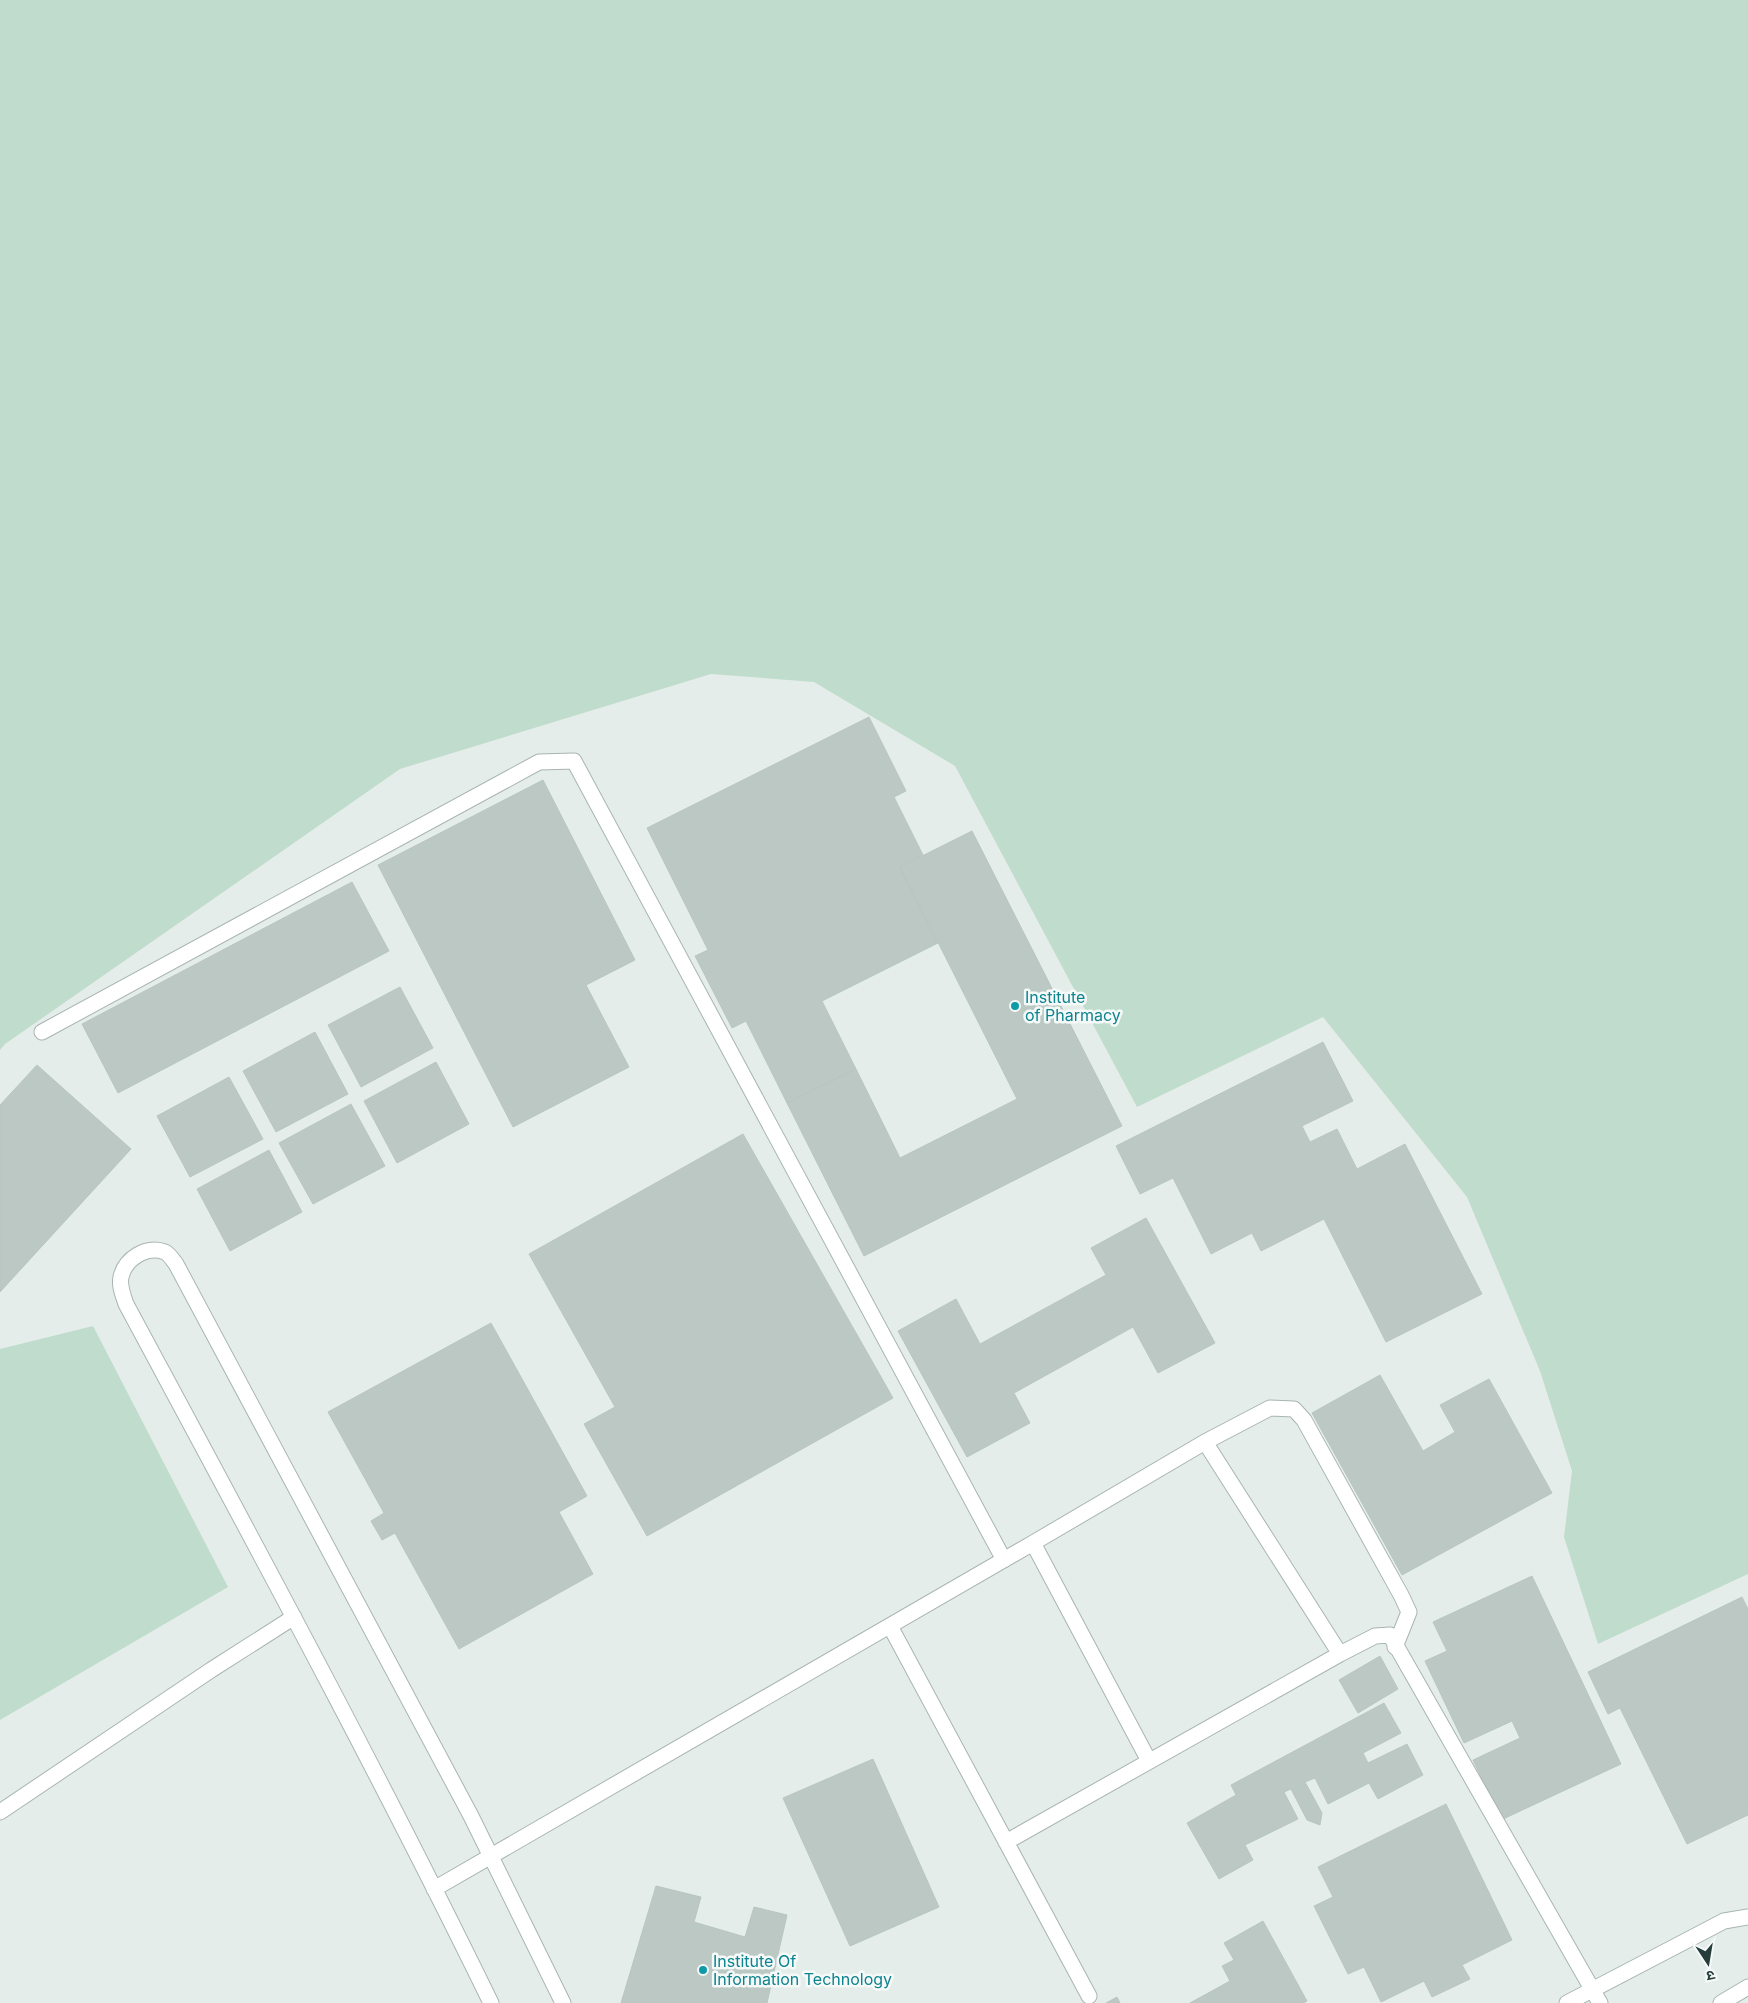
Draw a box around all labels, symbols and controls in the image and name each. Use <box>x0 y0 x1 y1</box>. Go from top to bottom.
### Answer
place label: Institute of Pharmacy <box>1025 987 1121 1025</box>
marker: Institute of Pharmacy <box>1009 1000 1021 1012</box>
north arrow <box>1683 1938 1733 1988</box>
place label: Institute Of Information Technology <box>713 1951 892 1989</box>
marker: Institute Of Information Technology <box>697 1964 709 1976</box>
text: उ <box>1704 1967 1717 1986</box>

